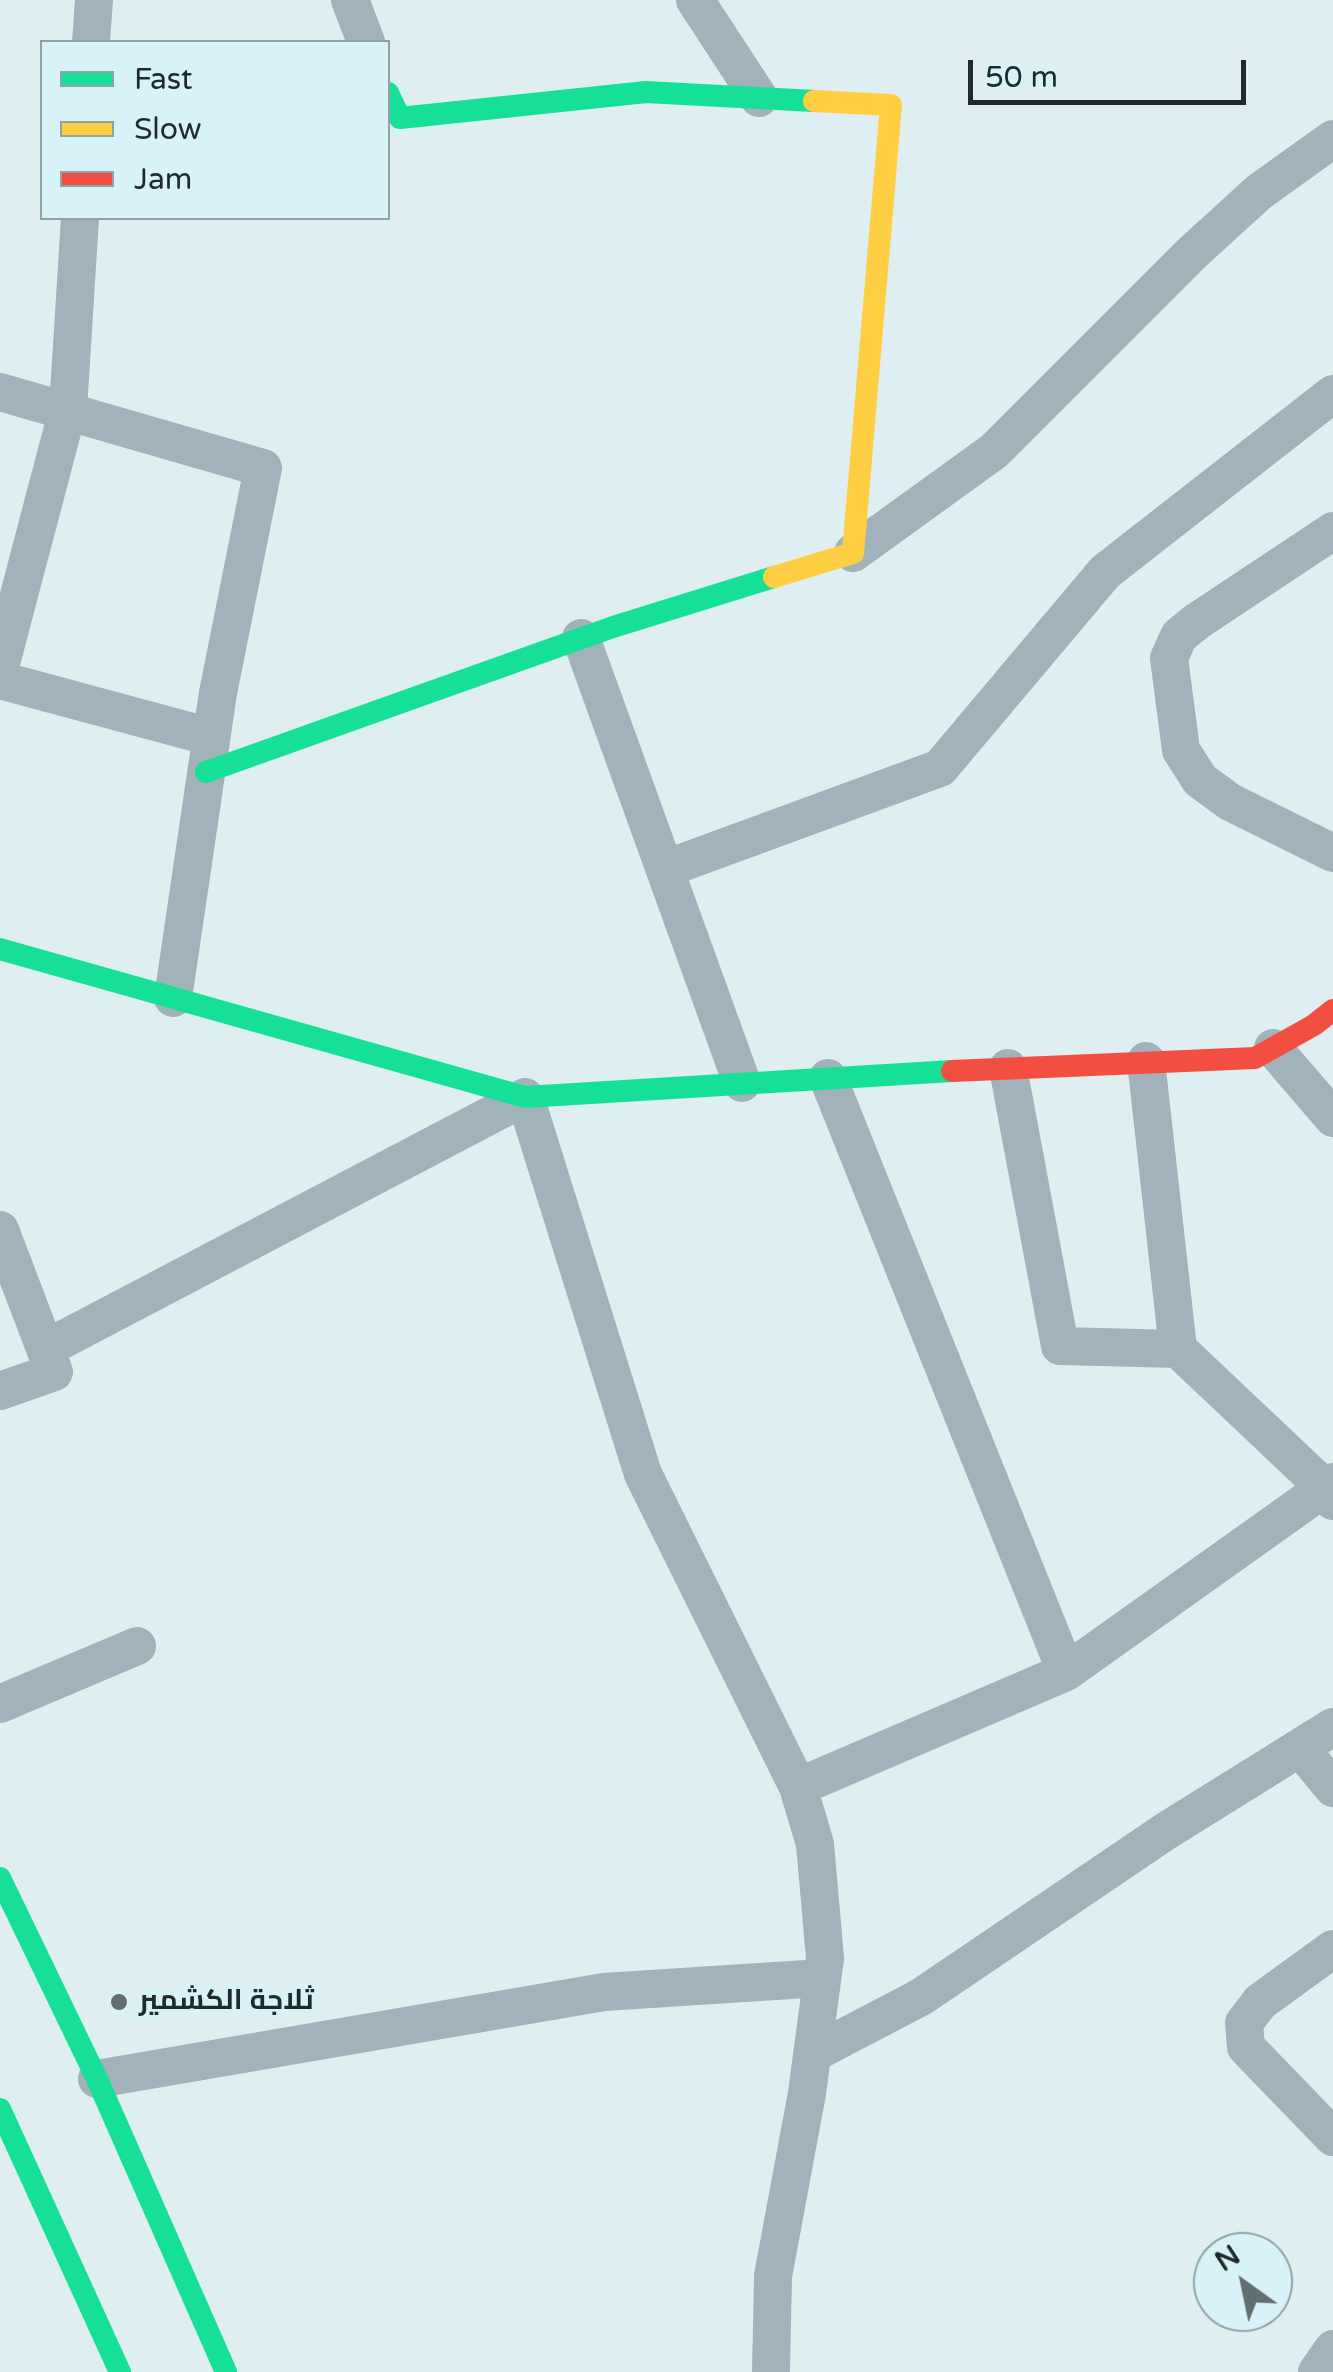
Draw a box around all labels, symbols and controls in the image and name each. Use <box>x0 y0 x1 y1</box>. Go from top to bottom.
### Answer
legend <box>40 40 390 220</box>
scale bar <box>973 40 1250 102</box>
text: 50 m <box>985 59 1058 96</box>
text: Fast <box>134 61 193 98</box>
text: Slow <box>134 111 202 148</box>
text: Jam <box>134 161 192 198</box>
place label: ثلاجة الكشمير <box>139 1985 314 2019</box>
marker: ثلاجة الكشمير <box>108 1991 130 2013</box>
north arrow <box>1193 2232 1293 2332</box>
text: N <box>1209 2238 1246 2279</box>

